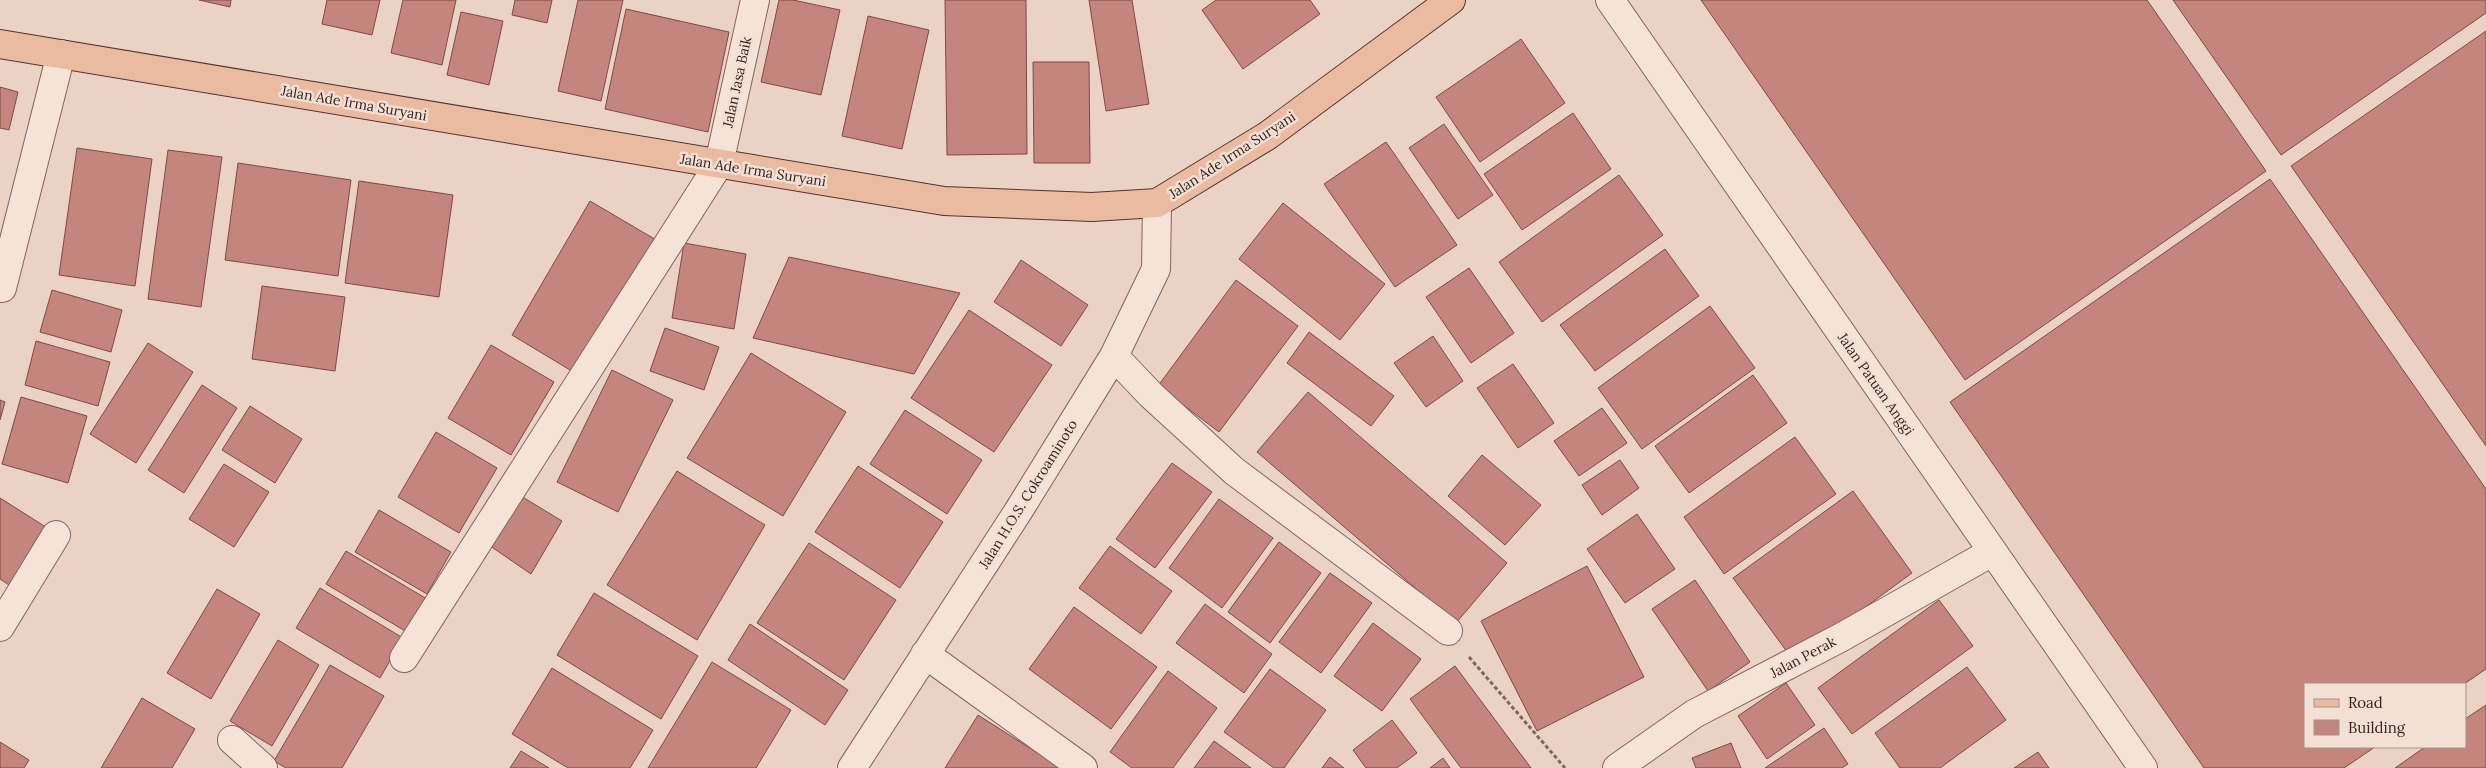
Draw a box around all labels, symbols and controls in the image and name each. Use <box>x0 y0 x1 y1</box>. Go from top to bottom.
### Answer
street label: Jalan Jasa Baik <box>718 34 756 130</box>
street label: Jalan Ade Irma Suryani <box>279 81 428 125</box>
street label: Jalan Ade Irma Suryani <box>1164 107 1299 203</box>
street label: Jalan Ade Irma Suryani <box>678 149 827 190</box>
street label: Jalan Patuan Anggi <box>1833 328 1918 439</box>
street label: Jalan H.O.S. Cokroaminoto <box>974 416 1081 573</box>
street label: Jalan Perak <box>1766 632 1839 682</box>
legend <box>2304 683 2466 748</box>
text: Road <box>2348 693 2383 712</box>
text: Building <box>2348 718 2406 737</box>

